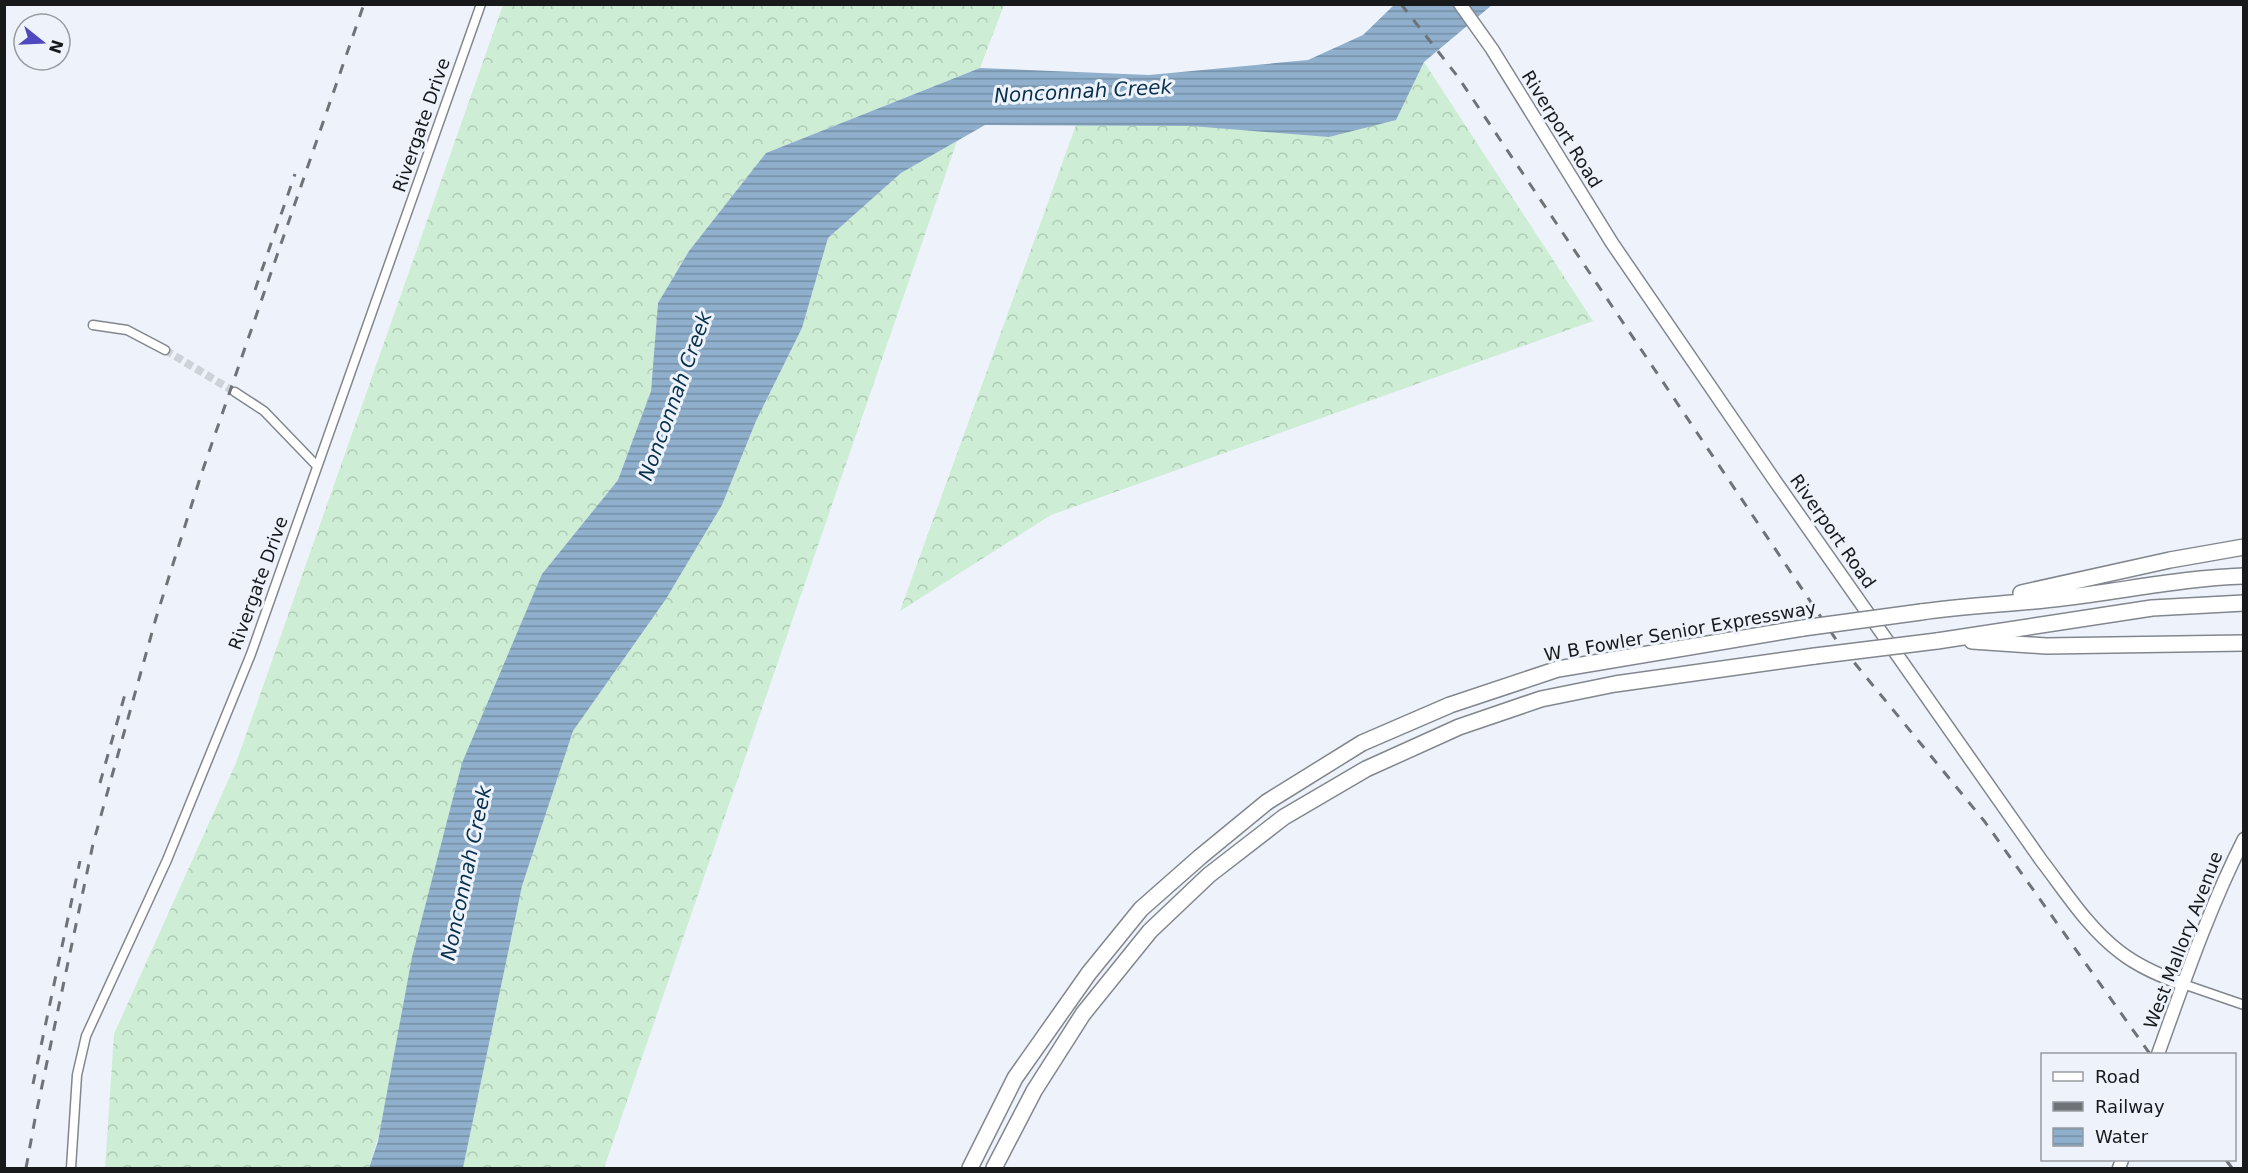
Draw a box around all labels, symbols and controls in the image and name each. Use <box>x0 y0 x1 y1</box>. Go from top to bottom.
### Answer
north arrow <box>12 12 72 72</box>
text: N <box>45 37 67 56</box>
street label: Rivergate Drive <box>388 55 454 195</box>
street label: Riverport Road <box>1517 66 1607 192</box>
water label: Nonconnah Creek <box>993 74 1174 108</box>
water label: Nonconnah Creek <box>633 307 717 484</box>
street label: Riverport Road <box>1786 470 1880 592</box>
street label: Rivergate Drive <box>224 513 292 653</box>
street label: W B Fowler Senior Expressway <box>1542 597 1818 665</box>
water label: Nonconnah Creek <box>436 782 497 963</box>
street label: West Mallory Avenue <box>2139 848 2227 1032</box>
legend <box>2041 1053 2236 1161</box>
text: Road <box>2095 1066 2140 1087</box>
text: Railway <box>2095 1096 2165 1117</box>
text: Water <box>2095 1126 2149 1147</box>

